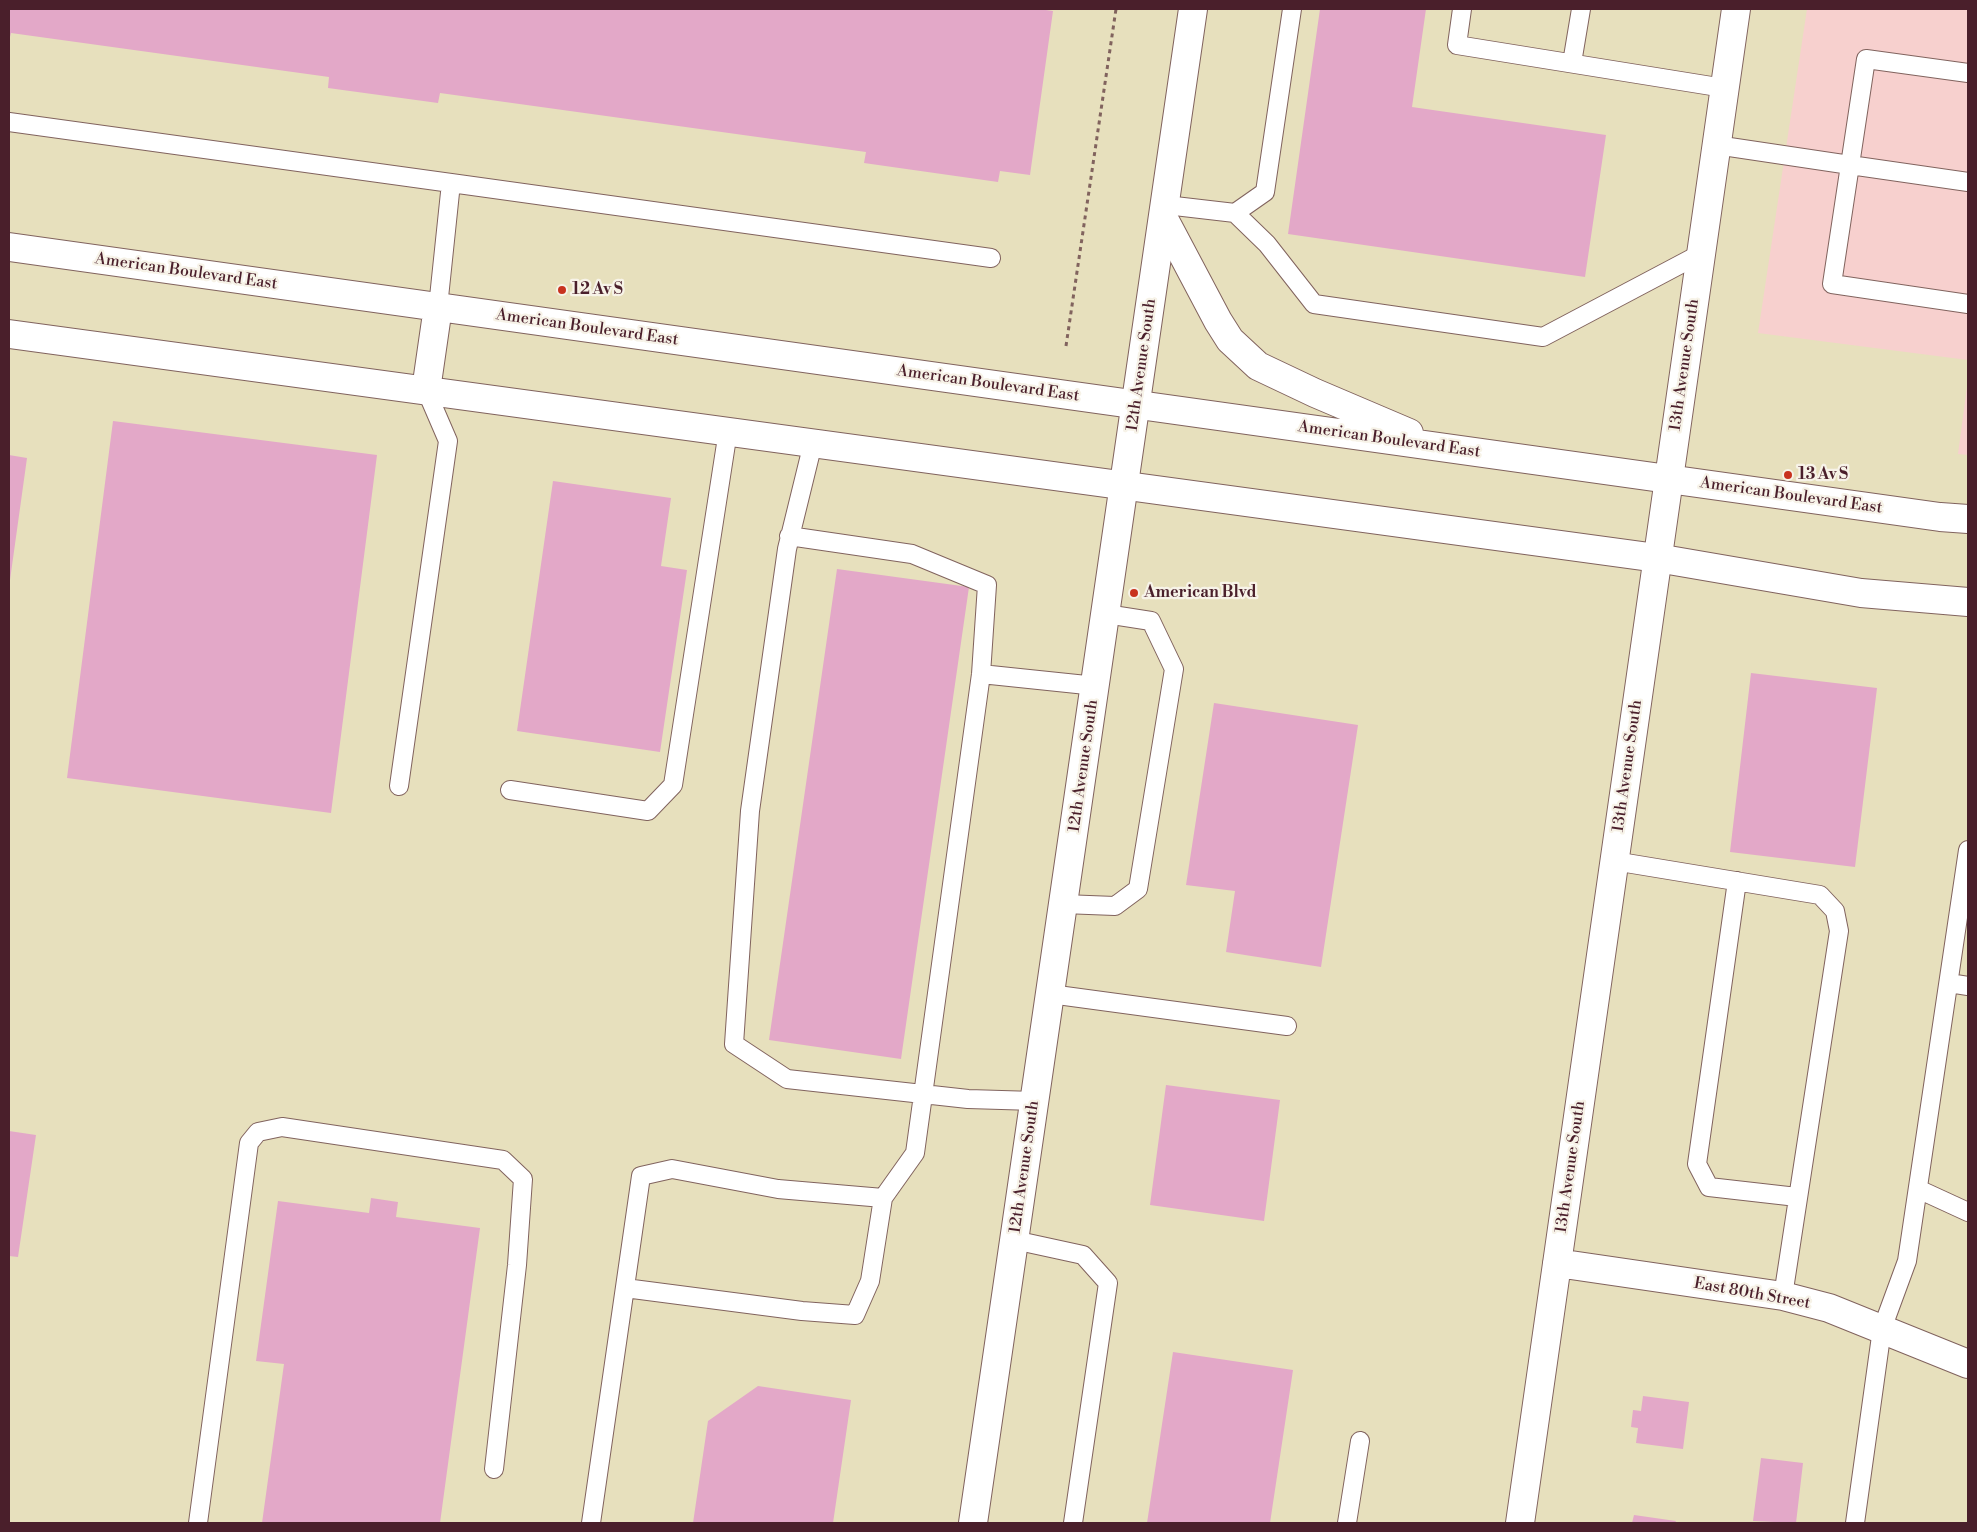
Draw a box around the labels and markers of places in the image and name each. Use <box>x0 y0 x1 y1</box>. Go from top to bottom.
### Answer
place label: 12 Av S <box>572 280 623 300</box>
marker: 12 Av S <box>556 284 568 296</box>
place label: 13 Av S <box>1798 465 1848 485</box>
marker: 13 Av S <box>1782 469 1794 481</box>
place label: American Blvd <box>1144 583 1257 603</box>
marker: American Blvd <box>1128 587 1140 599</box>

